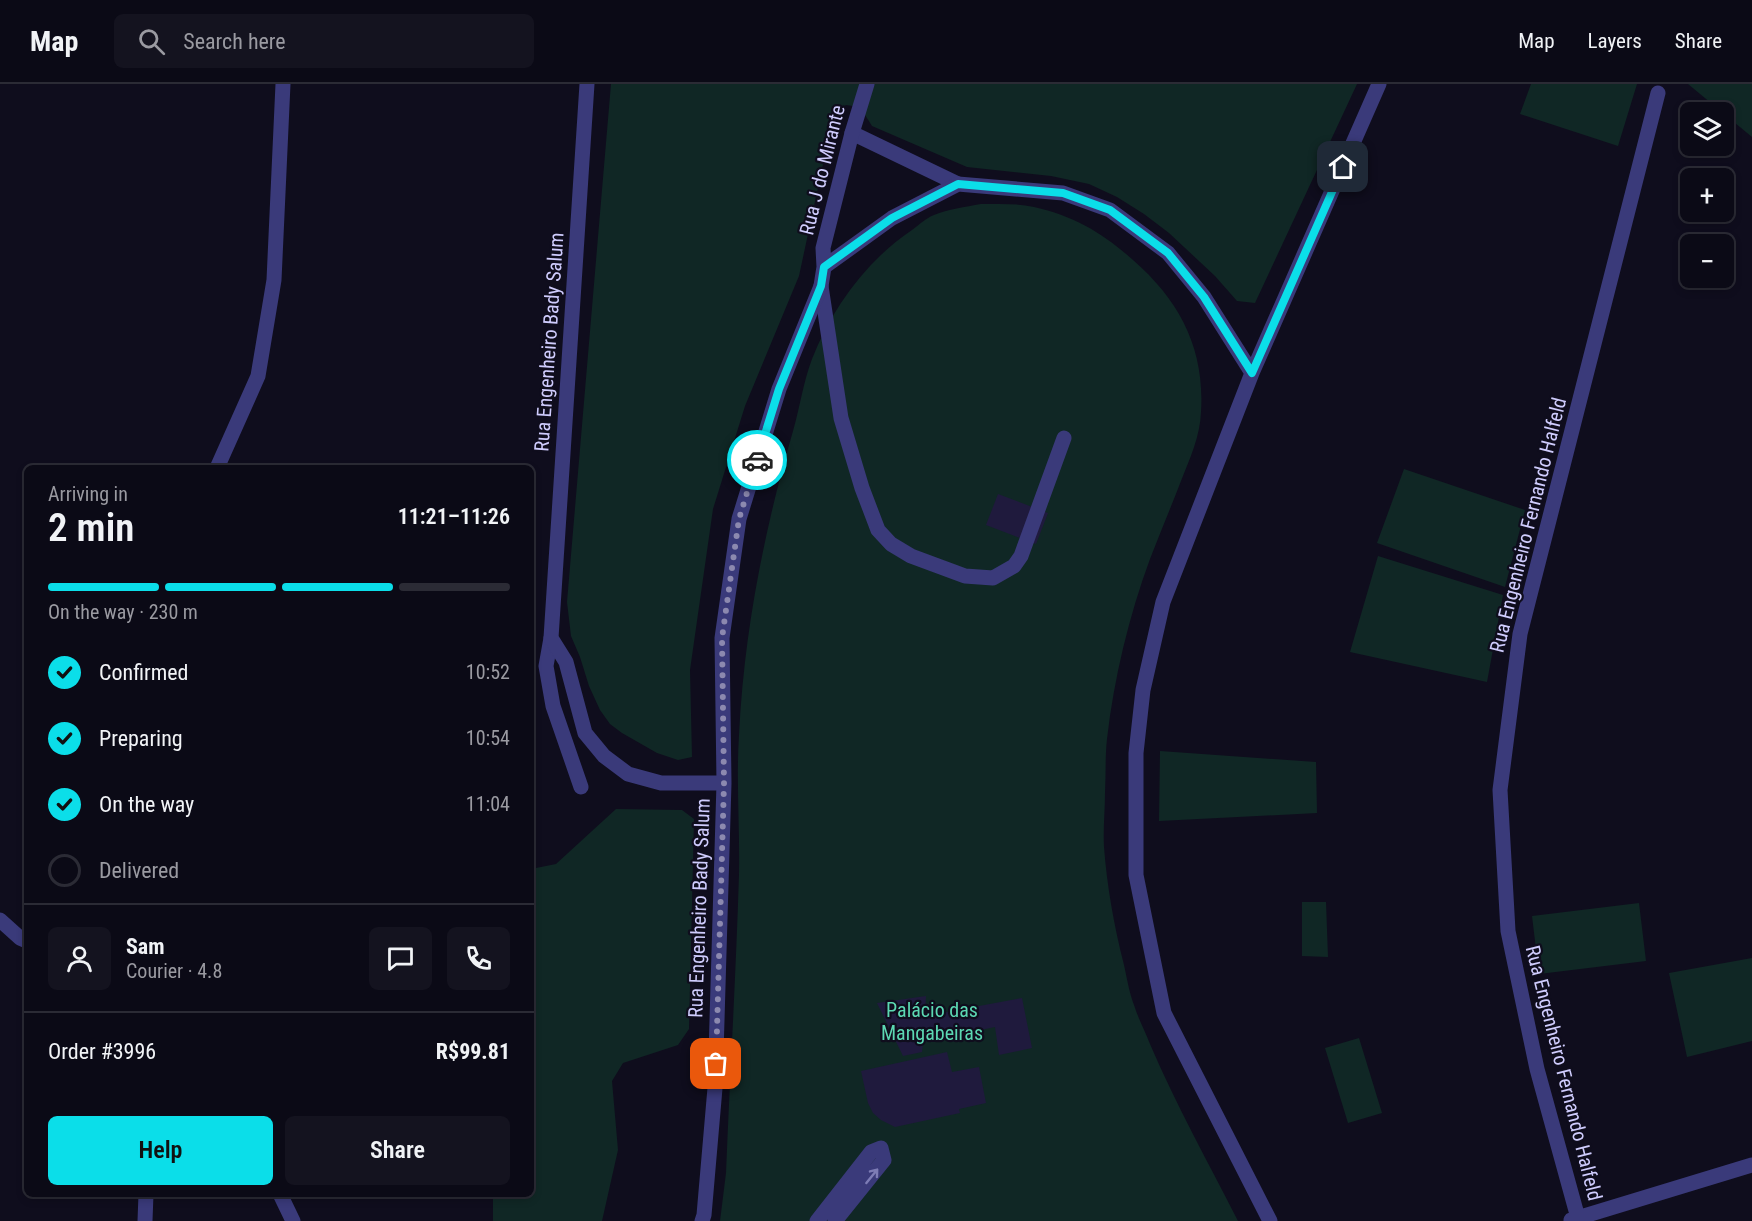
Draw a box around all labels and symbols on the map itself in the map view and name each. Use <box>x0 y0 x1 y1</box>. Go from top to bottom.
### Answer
street label: Rua J do Mirante <box>794 102 850 238</box>
pin <box>1317 141 1368 192</box>
street label: Rua Engenheiro Bady Salum <box>529 232 569 452</box>
street label: Rua Engenheiro Fernando Halfeld <box>1485 395 1571 655</box>
courier <box>727 430 787 490</box>
street label: Rua Engenheiro Bady Salum <box>683 798 715 1018</box>
street label: Rua Engenheiro Fernando Halfeld <box>1521 943 1607 1203</box>
park label: Palácio das Mangabeiras <box>881 998 983 1045</box>
pin <box>690 1038 741 1089</box>
one-way arrow <box>865 1168 878 1184</box>

